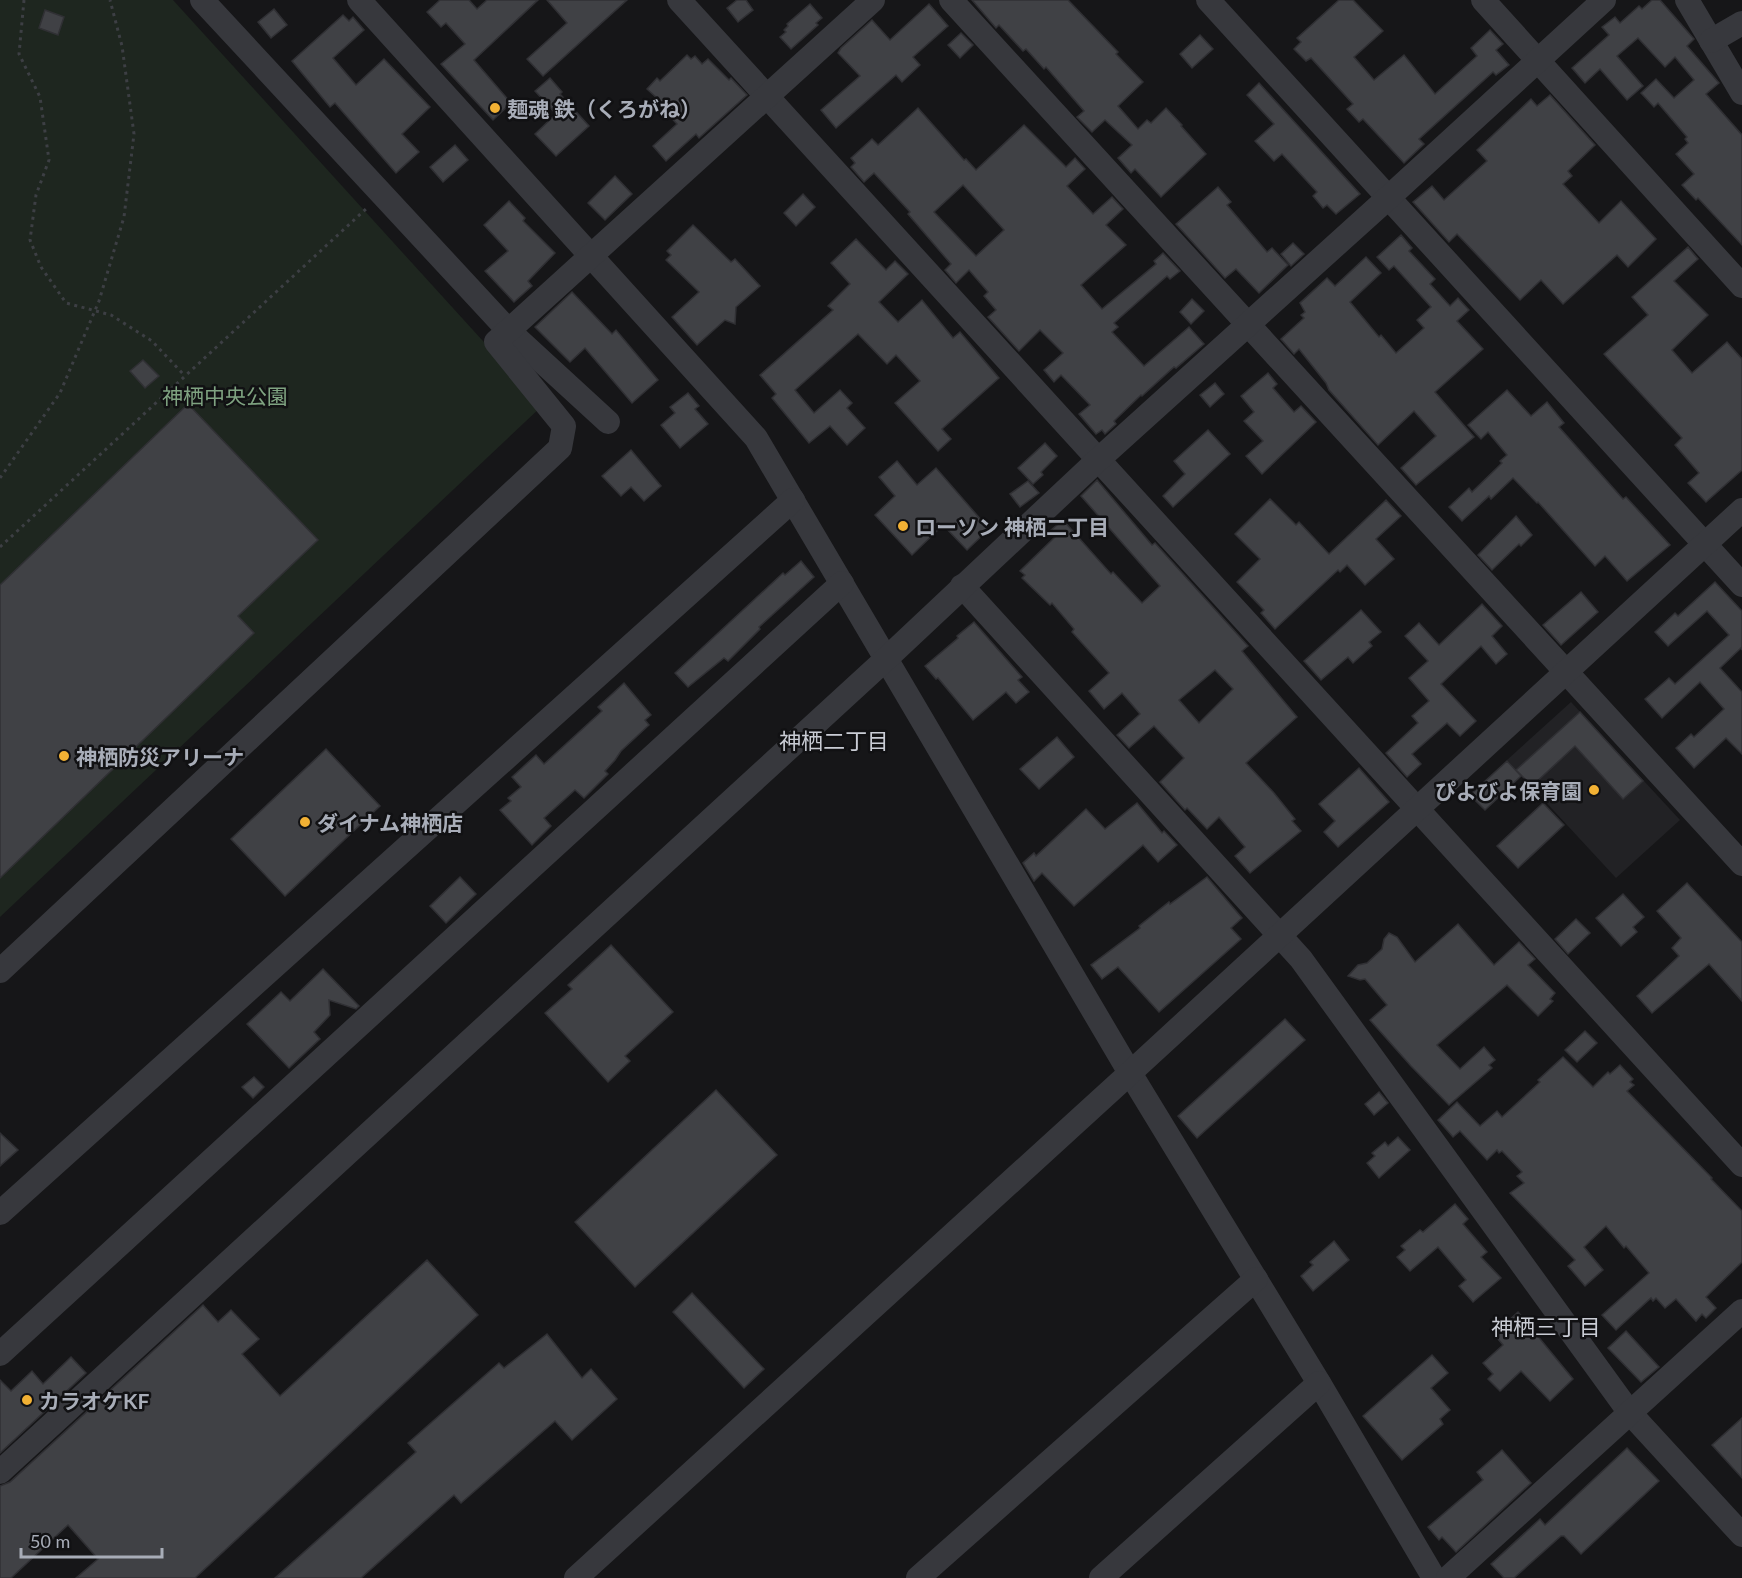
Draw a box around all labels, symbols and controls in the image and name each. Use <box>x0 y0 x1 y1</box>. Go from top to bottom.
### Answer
place label: 麺魂 鉄（くろがね） <box>507 96 701 121</box>
marker: 麺魂 鉄（くろがね） <box>488 101 502 115</box>
park label: 神栖中央公園 <box>162 383 288 408</box>
place label: ローソン 神栖二丁目 <box>915 514 1109 539</box>
marker: ローソン 神栖二丁目 <box>896 519 910 533</box>
district label: 神栖二丁目 <box>779 727 889 754</box>
place label: 神栖防災アリーナ <box>76 744 244 769</box>
marker: 神栖防災アリーナ <box>57 749 71 763</box>
place label: ぴよびよ保育園 <box>1435 778 1582 803</box>
marker: ぴよびよ保育園 <box>1587 783 1601 797</box>
place label: ダイナム神栖店 <box>317 810 463 835</box>
marker: ダイナム神栖店 <box>298 815 312 829</box>
district label: 神栖三丁目 <box>1491 1313 1601 1340</box>
place label: カラオケKF <box>39 1388 149 1413</box>
marker: カラオケKF <box>20 1393 34 1407</box>
scale bar <box>21 1521 162 1559</box>
text: 50 m <box>30 1530 70 1552</box>

